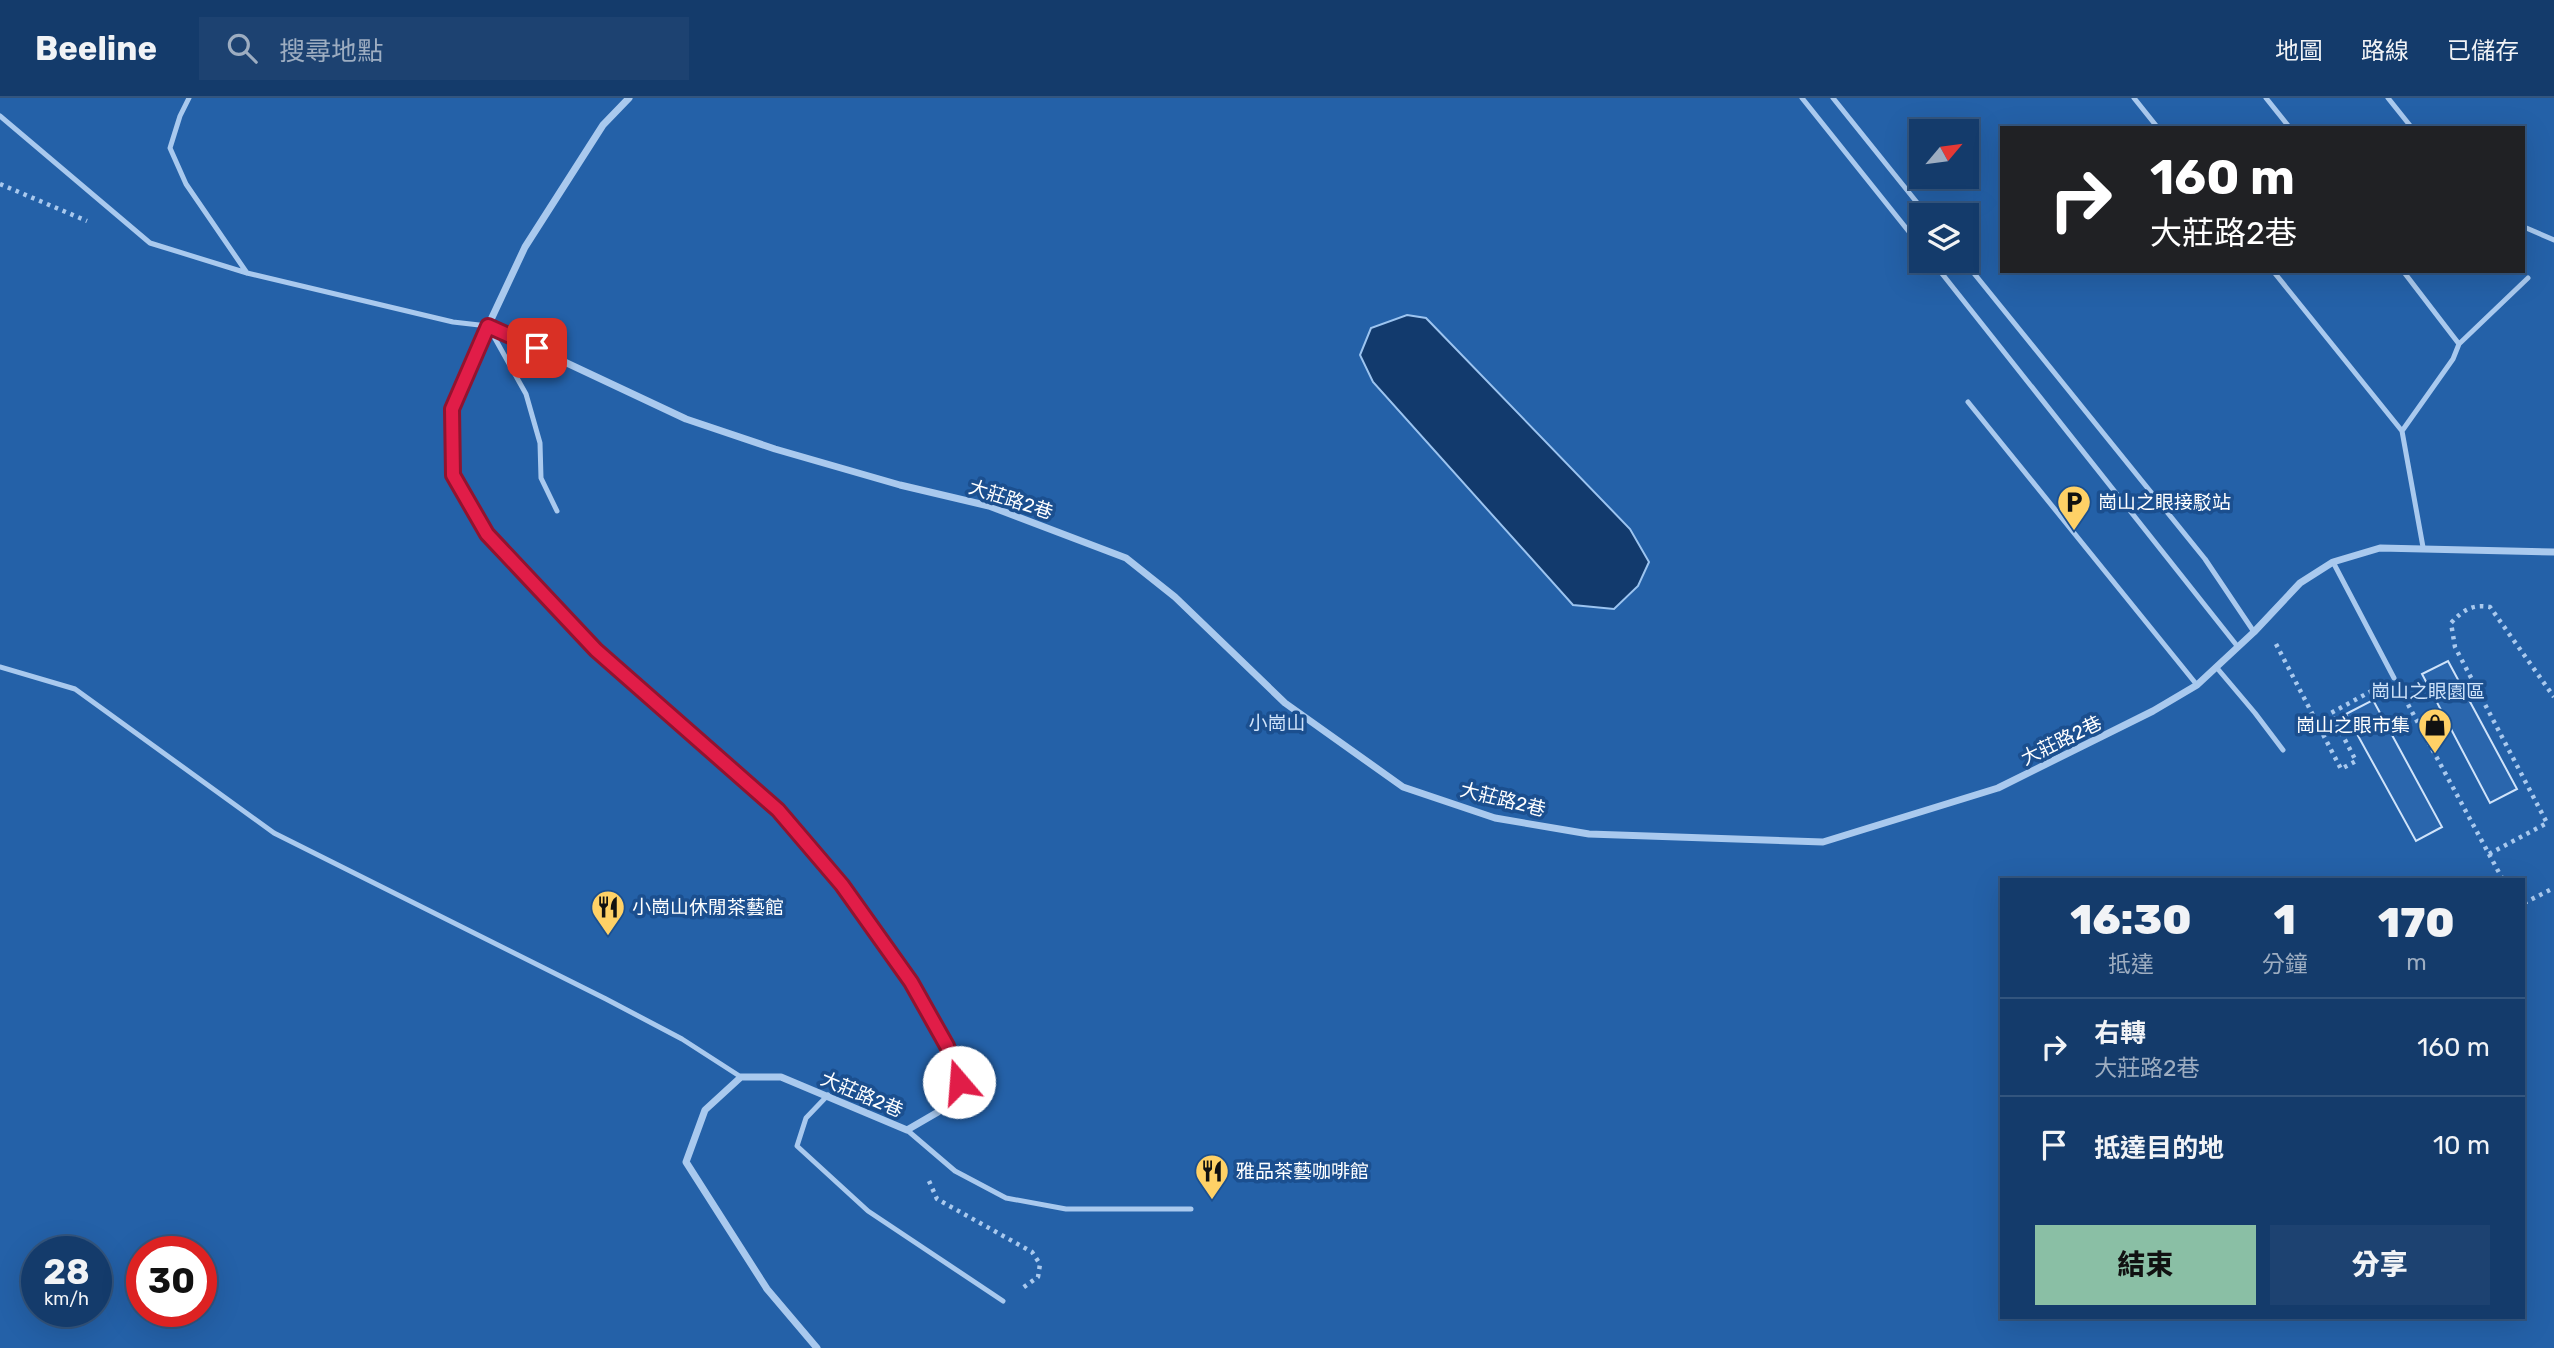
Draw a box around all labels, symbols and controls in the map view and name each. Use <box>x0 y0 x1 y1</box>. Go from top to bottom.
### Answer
search box <box>199 17 689 80</box>
text: Beeline <box>35 29 157 68</box>
icon: search <box>223 29 261 67</box>
text: 搜尋地點 <box>279 36 383 67</box>
text: 地圖 <box>2275 37 2323 65</box>
text: 路線 <box>2361 37 2409 65</box>
text: 已儲存 <box>2447 37 2519 65</box>
north arrow <box>1909 119 1979 189</box>
map controls <box>1909 119 1979 273</box>
text: 160 m <box>2150 148 2295 206</box>
icon: right <box>2035 154 2126 245</box>
button: layers <box>1909 203 1979 273</box>
text: 大莊路2巷 <box>2150 214 2297 252</box>
pin <box>507 318 567 378</box>
icon: arrive <box>518 329 556 367</box>
street label: 大莊路2巷 <box>966 475 1056 524</box>
parking icon: 崗山之眼接駁站 <box>2055 483 2093 532</box>
place label: 崗山之眼接駁站 <box>2098 491 2231 514</box>
park label: 崗山之眼園區 <box>2371 680 2485 703</box>
shop icon: 崗山之眼市集 <box>2416 706 2454 755</box>
street label: 大莊路2巷 <box>2017 711 2105 770</box>
park label: 小崗山 <box>1248 712 1306 735</box>
place label: 崗山之眼市集 <box>2296 714 2410 737</box>
street label: 大莊路2巷 <box>1458 778 1548 821</box>
restaurant icon: 小崗山休閒茶藝館 <box>589 888 627 937</box>
text: 16:30 <box>2070 895 2192 945</box>
text: 1 <box>2274 895 2296 945</box>
place label: 小崗山休閒茶藝館 <box>632 896 784 919</box>
text: 170 <box>2378 898 2455 948</box>
text: m <box>2406 948 2427 976</box>
text: 抵達 <box>2108 950 2154 978</box>
text: 分鐘 <box>2262 950 2308 978</box>
text: 右轉 <box>2094 1018 2146 1049</box>
icon: right <box>2035 1028 2073 1066</box>
text: 160 m <box>2417 1032 2490 1063</box>
position arrow <box>922 1045 996 1119</box>
text: 大莊路2巷 <box>2094 1054 2200 1082</box>
street label: 大莊路2巷 <box>817 1067 906 1122</box>
icon: arrive <box>2035 1126 2073 1164</box>
text: 10 m <box>2433 1130 2490 1161</box>
text: 抵達目的地 <box>2094 1133 2224 1164</box>
restaurant icon: 雅品茶藝咖啡館 <box>1193 1152 1231 1201</box>
place label: 雅品茶藝咖啡館 <box>1236 1160 1369 1183</box>
button: 結束 <box>2035 1225 2256 1305</box>
button: 分享 <box>2270 1225 2490 1305</box>
speed limit sign: 30 <box>126 1236 217 1327</box>
text: 28 <box>43 1251 90 1293</box>
text: km/h <box>44 1288 89 1310</box>

